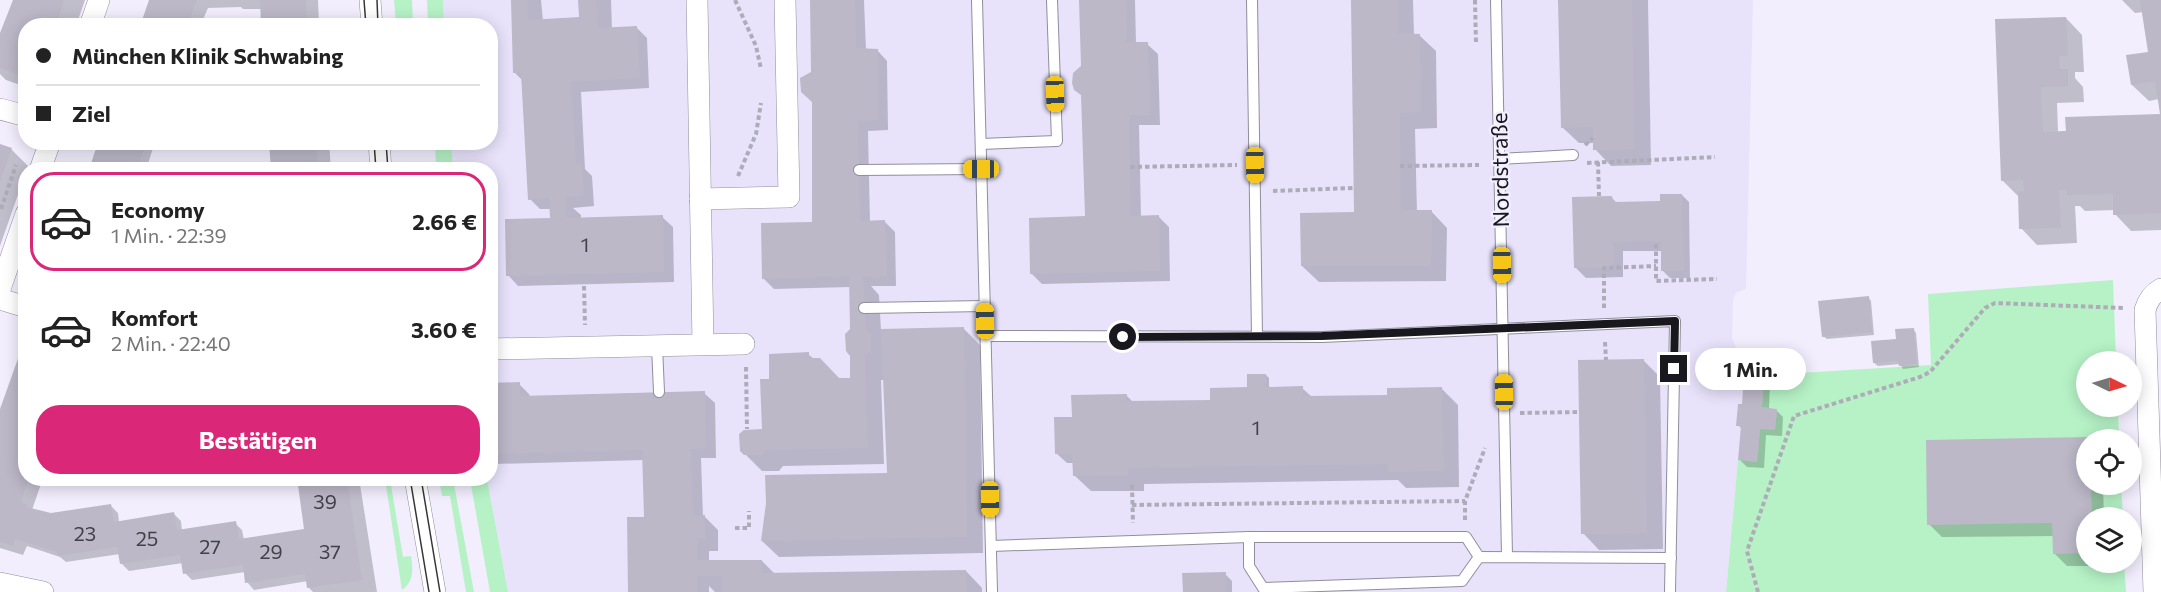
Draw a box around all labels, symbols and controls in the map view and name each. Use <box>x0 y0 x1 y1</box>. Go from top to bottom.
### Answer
text: München Klinik Schwabing <box>72 42 343 69</box>
car <box>1045 76 1065 112</box>
text: Ziel <box>72 100 111 127</box>
street label: Nordstraße <box>1485 112 1514 228</box>
car <box>1246 147 1264 183</box>
car <box>963 160 999 178</box>
icon: car <box>39 195 93 249</box>
text: Economy <box>111 196 205 223</box>
text: 2.66 € <box>412 208 477 235</box>
text: 1 Min. · 22:39 <box>111 223 227 247</box>
house number: 1 <box>581 232 589 256</box>
car <box>1493 247 1511 283</box>
icon: car <box>39 303 93 357</box>
car <box>976 303 994 339</box>
text: Komfort <box>111 304 198 331</box>
text: 3.60 € <box>411 316 477 343</box>
route start <box>1109 323 1136 350</box>
text: 2 Min. · 22:40 <box>111 331 231 355</box>
callout: 1 Min. <box>1695 348 1806 390</box>
north arrow <box>2076 351 2142 417</box>
map controls <box>2076 351 2142 573</box>
route end <box>1660 355 1687 382</box>
text: 1 Min. <box>1723 357 1778 381</box>
car <box>1495 374 1513 410</box>
button: Bestätigen <box>36 405 480 474</box>
house number: 1 <box>1252 415 1260 439</box>
button: locate <box>2076 429 2142 495</box>
car <box>981 481 999 517</box>
house number: 39 <box>313 489 337 513</box>
button: layers <box>2076 507 2142 573</box>
house number: 23 <box>74 521 96 545</box>
house number: 25 <box>136 526 158 550</box>
house number: 27 <box>199 534 221 558</box>
house number: 29 <box>259 539 283 563</box>
house number: 37 <box>319 539 341 563</box>

